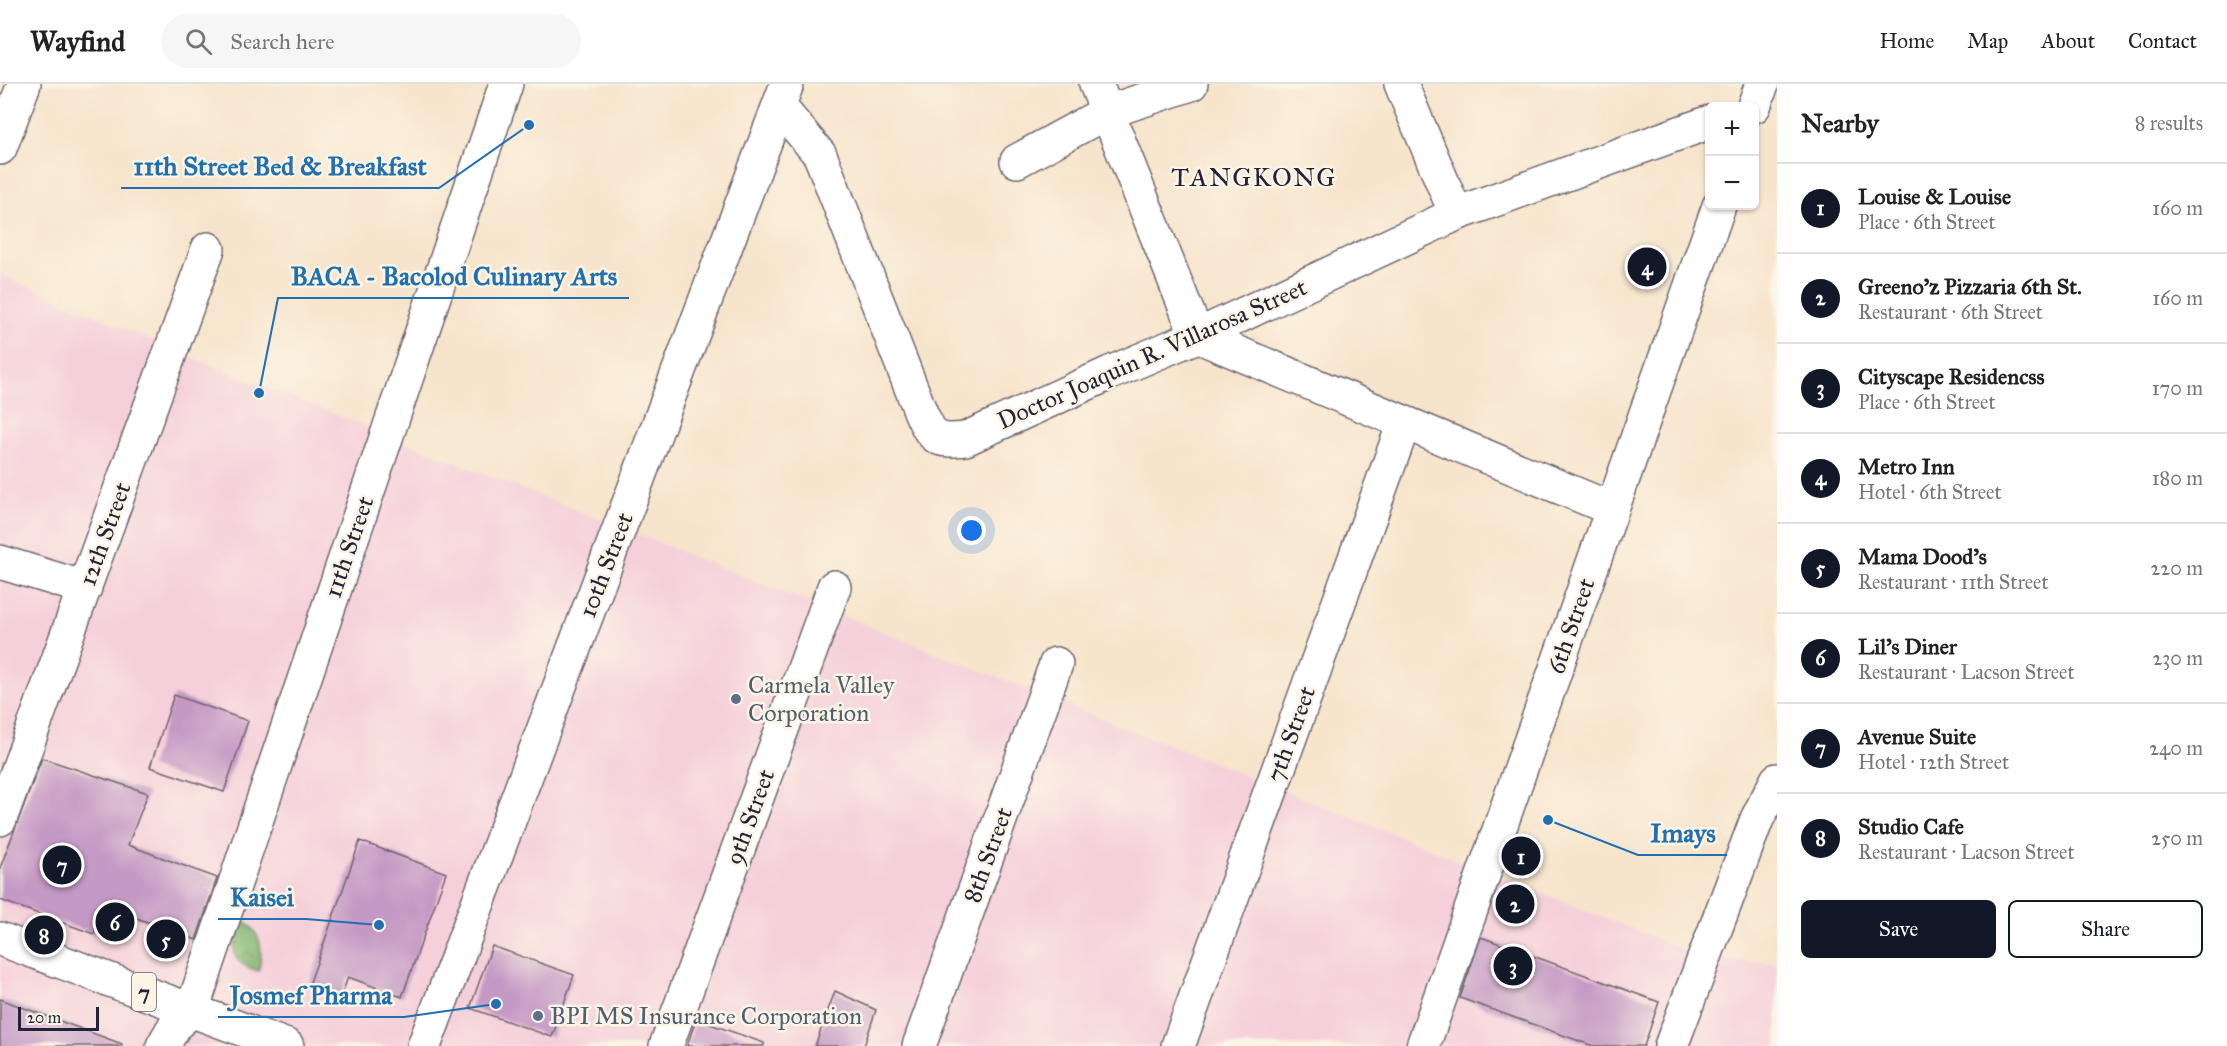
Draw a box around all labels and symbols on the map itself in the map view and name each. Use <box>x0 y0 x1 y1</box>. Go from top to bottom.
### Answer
callout: 11th Street Bed & Breakfast <box>121 144 439 188</box>
text: 11th Street Bed & Breakfast <box>133 150 427 182</box>
district label: TANGKONG <box>1171 161 1337 193</box>
pin: 4 <box>1628 244 1666 290</box>
callout: BACA - Bacolod Culinary Arts <box>278 254 629 298</box>
text: BACA - Bacolod Culinary Arts <box>291 260 618 292</box>
street label: Doctor Joaquin R. Villarosa Street <box>993 272 1312 436</box>
street label: 12th Street <box>72 478 138 590</box>
street label: 11th Street <box>318 492 381 602</box>
street label: 10th Street <box>572 508 640 622</box>
your location <box>957 516 986 545</box>
street label: 6th Street <box>1541 574 1601 678</box>
place label: Carmela Valley Corporation <box>748 670 895 728</box>
street label: 7th Street <box>1260 682 1322 786</box>
marker: Carmela Valley Corporation <box>729 692 743 706</box>
street label: 9th Street <box>719 765 781 869</box>
street label: 8th Street <box>957 803 1019 907</box>
callout: Imays <box>1638 811 1727 855</box>
text: Imays <box>1650 817 1716 849</box>
pin: 1 <box>1502 834 1540 878</box>
pin: 7 <box>42 842 82 888</box>
callout: Kaisei <box>218 875 306 919</box>
text: Kaisei <box>230 881 295 913</box>
pin: 2 <box>1496 882 1534 926</box>
pin: 6 <box>96 900 134 944</box>
pin: 8 <box>24 912 63 958</box>
pin: 5 <box>146 916 186 962</box>
pin: 3 <box>1494 944 1532 988</box>
road number: 7 <box>132 973 156 1011</box>
callout: Josmef Pharma <box>218 973 404 1017</box>
text: Josmef Pharma <box>227 979 393 1012</box>
place label: BPI MS Insurance Corporation <box>550 1001 862 1031</box>
scale bar <box>18 1004 99 1032</box>
marker: BPI MS Insurance Corporation <box>531 1009 545 1023</box>

